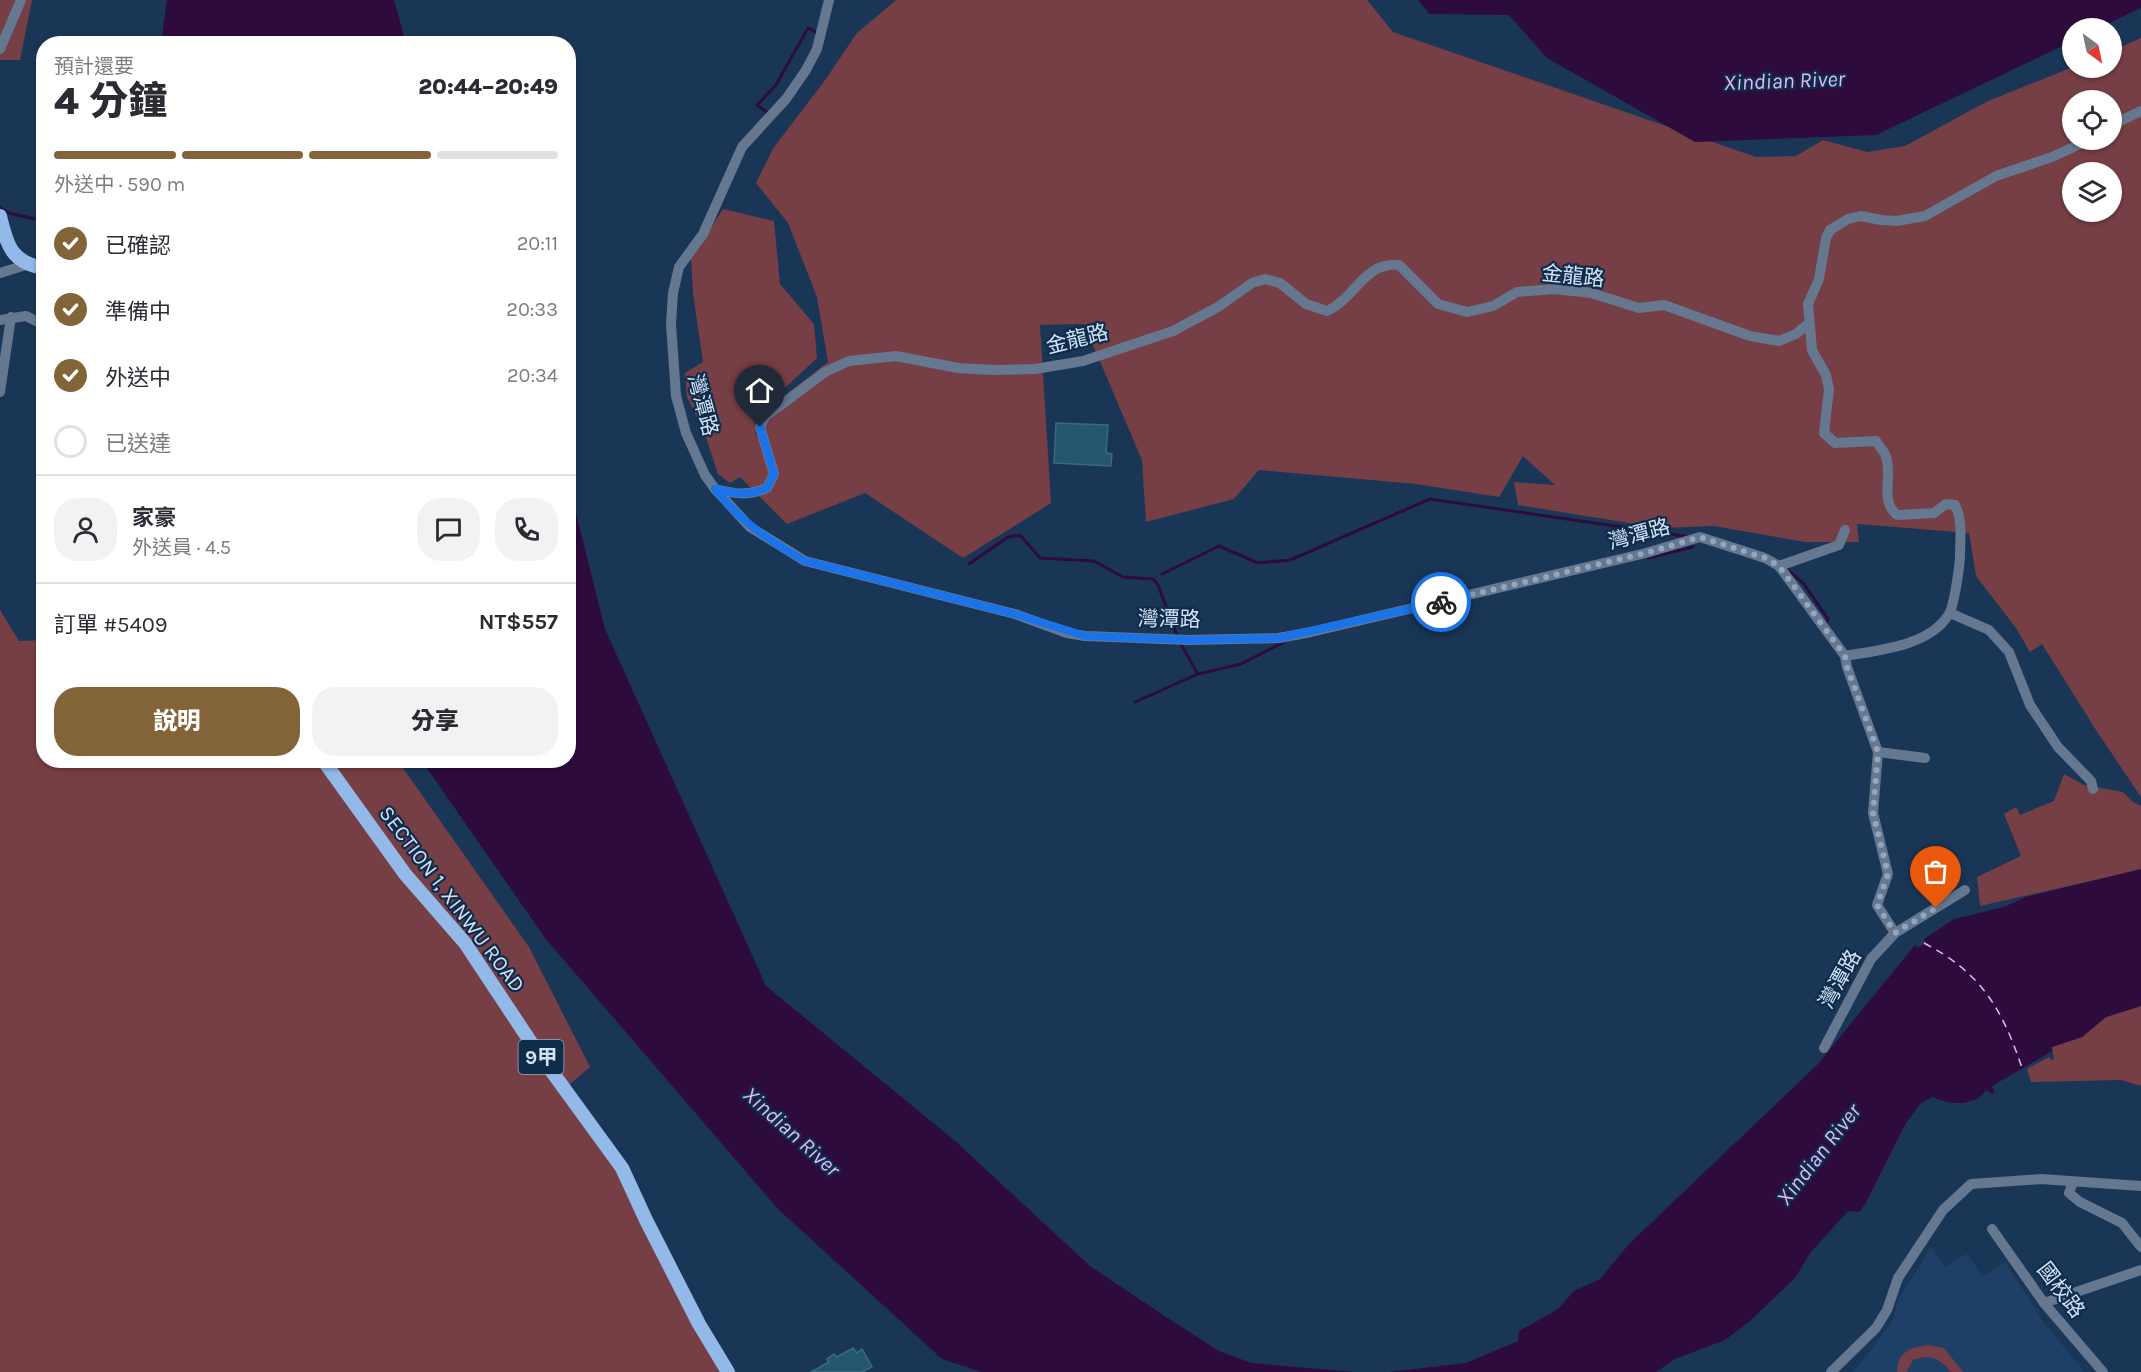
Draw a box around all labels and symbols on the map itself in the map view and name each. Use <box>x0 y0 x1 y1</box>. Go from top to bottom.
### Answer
north arrow <box>2062 18 2122 78</box>
water label: Xindian River <box>1723 66 1847 96</box>
street label: 金龍路 <box>1540 261 1606 291</box>
street label: 金龍路 <box>1044 320 1110 358</box>
pin <box>734 365 785 427</box>
street label: 灣潭路 <box>683 371 723 439</box>
street label: 灣潭路 <box>1605 514 1673 554</box>
courier <box>1411 572 1471 632</box>
street label: 灣潭路 <box>1137 606 1201 632</box>
street label: SECTION 1, XINWU ROAD <box>374 801 530 997</box>
pin <box>1910 846 1961 908</box>
street label: 灣潭路 <box>1814 946 1866 1012</box>
road number: 9甲 <box>518 1040 564 1074</box>
water label: Xindian River <box>737 1081 846 1183</box>
water label: Xindian River <box>1771 1097 1867 1211</box>
street label: 國校路 <box>2032 1258 2090 1322</box>

